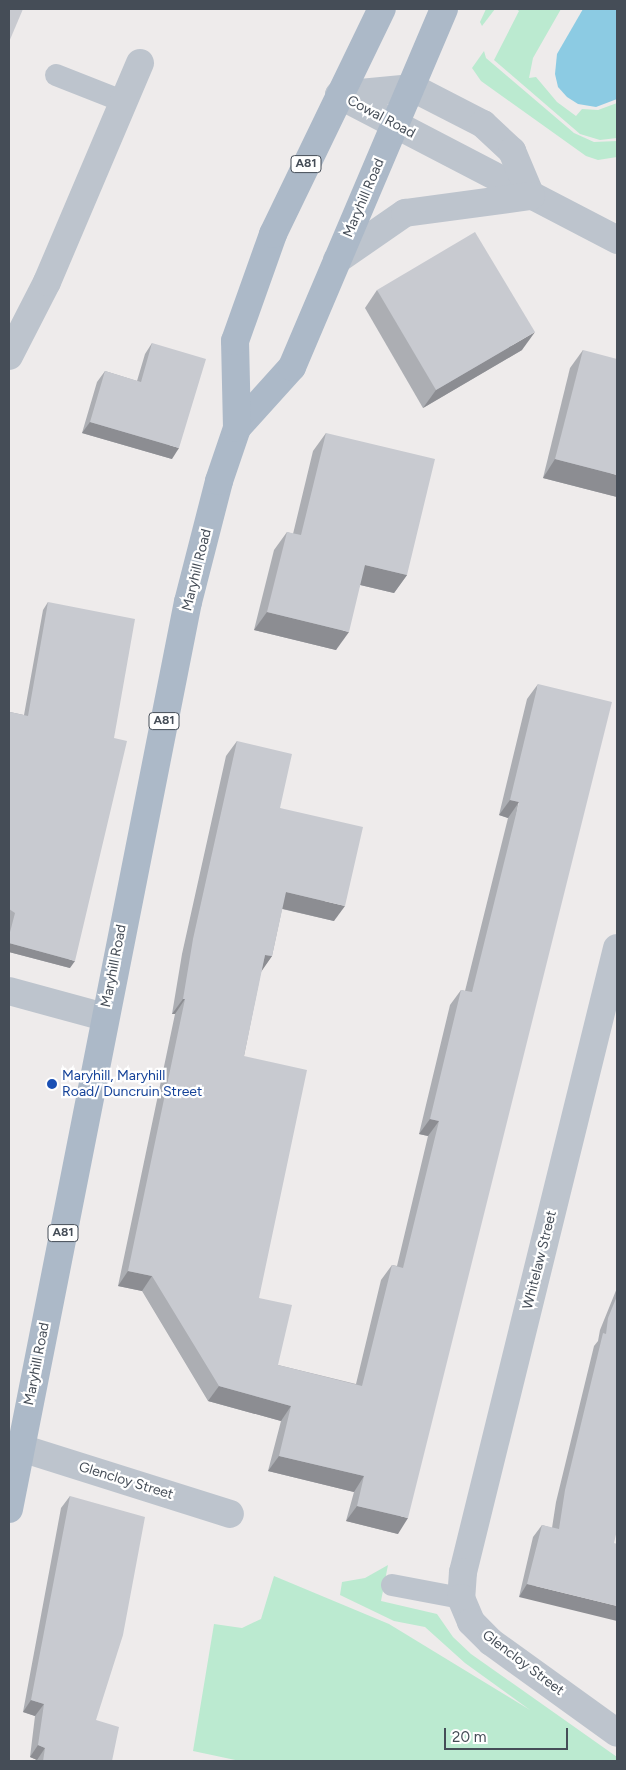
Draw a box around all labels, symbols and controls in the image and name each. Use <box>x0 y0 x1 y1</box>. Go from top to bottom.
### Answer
street label: Cowal Road <box>344 92 418 142</box>
road number: A81 <box>290 154 322 173</box>
street label: Maryhill Road <box>340 156 388 240</box>
street label: Maryhill Road <box>179 527 215 613</box>
road number: A81 <box>148 711 180 730</box>
street label: Maryhill Road <box>98 923 130 1009</box>
place label: Maryhill, Maryhill Road/ Duncruin Street <box>62 1068 202 1100</box>
marker: Maryhill, Maryhill Road/ Duncruin Street <box>46 1078 58 1090</box>
street label: Whitelaw Street <box>520 1209 560 1311</box>
road number: A81 <box>47 1224 79 1242</box>
street label: Maryhill Road <box>21 1321 53 1407</box>
street label: Glencloy Street <box>77 1459 175 1503</box>
street label: Glencloy Street <box>479 1627 567 1699</box>
scale bar <box>446 1718 570 1750</box>
text: 20 m <box>452 1728 486 1746</box>

